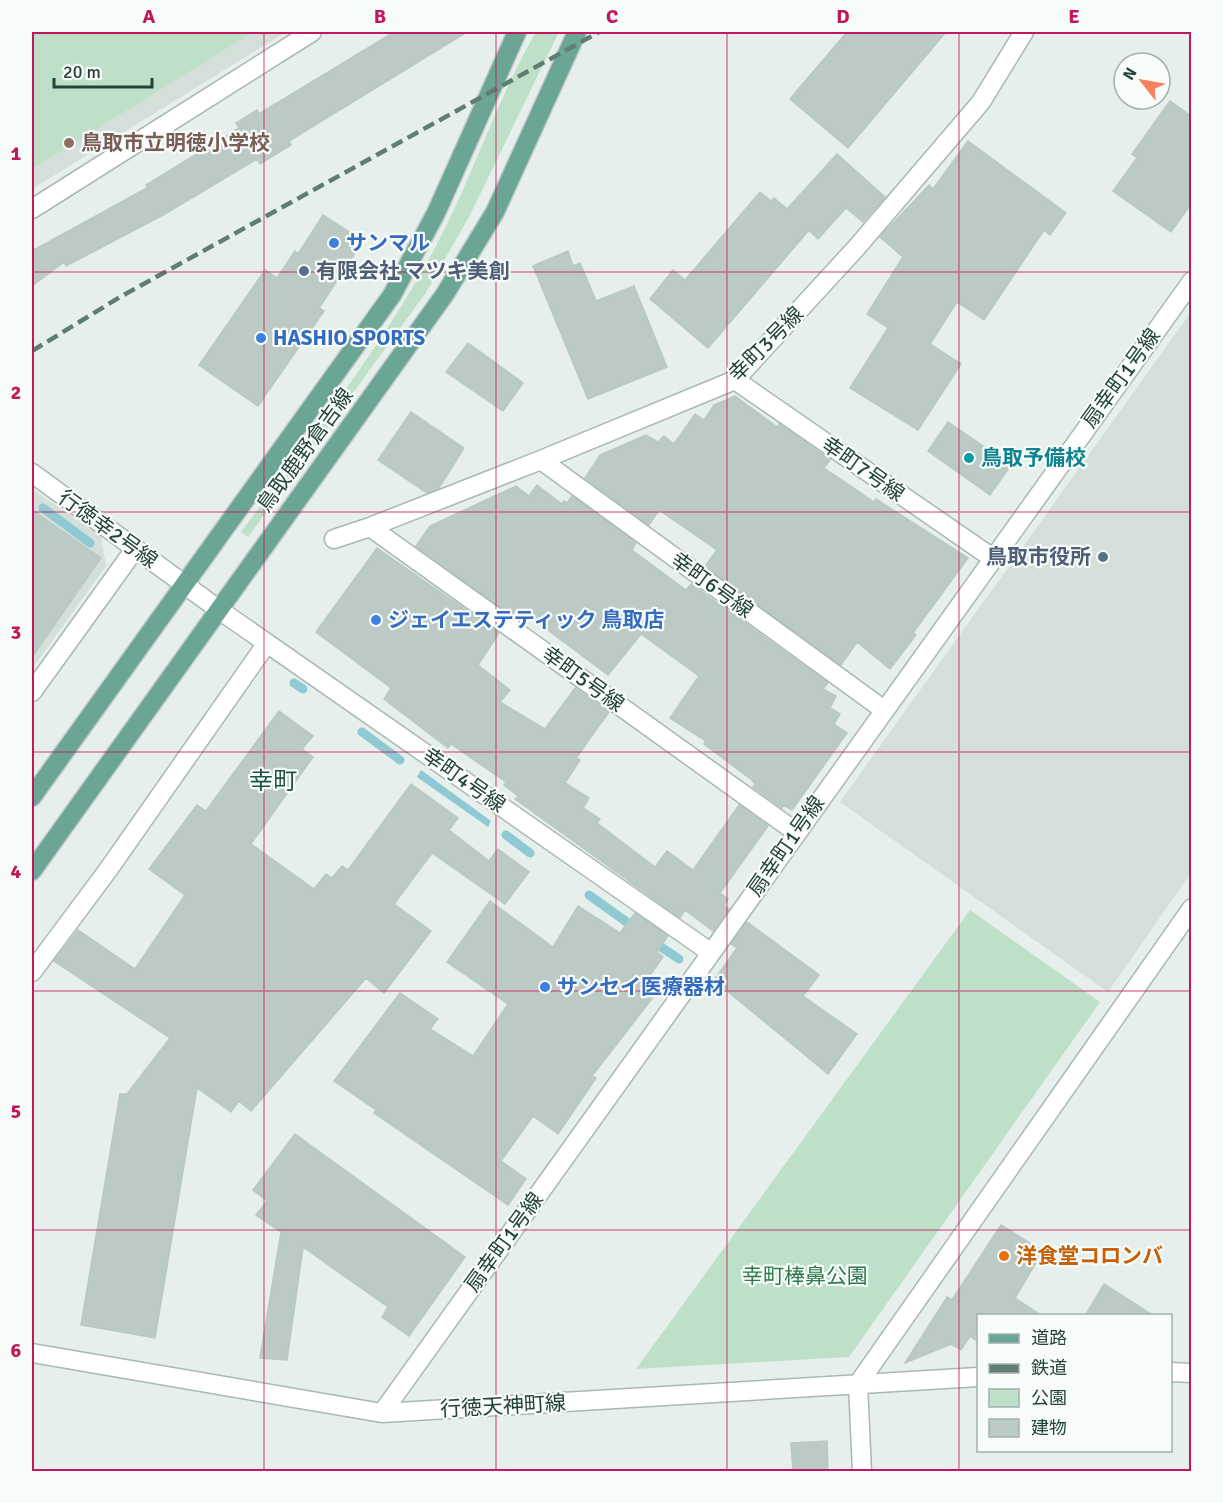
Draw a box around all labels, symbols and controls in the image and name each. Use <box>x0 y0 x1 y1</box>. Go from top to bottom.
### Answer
text: A <box>143 4 156 29</box>
text: B <box>374 4 386 29</box>
text: C <box>606 4 618 29</box>
text: D <box>836 4 850 29</box>
text: E <box>1068 4 1080 29</box>
scale bar <box>54 51 152 89</box>
north arrow <box>1112 51 1172 111</box>
text: 20 m <box>63 61 101 83</box>
text: N <box>1119 64 1141 84</box>
place label: 鳥取市立明徳小学校 <box>81 130 270 156</box>
marker: 鳥取市立明徳小学校 <box>62 136 76 150</box>
text: 1 <box>11 141 22 166</box>
place label: サンマル <box>346 230 430 256</box>
marker: サンマル <box>327 236 341 250</box>
place label: 有限会社 マツキ美創 <box>316 258 510 284</box>
marker: 有限会社 マツキ美創 <box>297 264 311 278</box>
street label: 幸町3号線 <box>723 301 809 387</box>
street label: 扇幸町1号線 <box>1076 323 1166 433</box>
place label: HASHIO SPORTS <box>273 325 426 351</box>
marker: HASHIO SPORTS <box>254 331 268 345</box>
text: 2 <box>11 380 21 405</box>
street label: 鳥取鹿野倉吉線 <box>251 383 359 517</box>
street label: 幸町7号線 <box>816 431 910 507</box>
place label: 鳥取予備校 <box>981 445 1086 471</box>
marker: 鳥取予備校 <box>962 451 976 465</box>
street label: 行徳幸2号線 <box>53 484 163 574</box>
place label: 鳥取市役所 <box>986 544 1091 570</box>
street label: 幸町6号線 <box>666 546 758 624</box>
marker: 鳥取市役所 <box>1096 550 1110 564</box>
place label: ジェイエステティック 鳥取店 <box>388 607 664 633</box>
marker: ジェイエステティック 鳥取店 <box>369 613 383 627</box>
text: 3 <box>11 620 21 645</box>
street label: 幸町5号線 <box>537 640 629 718</box>
street label: 幸町4号線 <box>417 742 511 818</box>
district label: 幸町 <box>249 766 297 796</box>
street label: 扇幸町1号線 <box>742 791 830 901</box>
text: 4 <box>11 859 22 884</box>
place label: サンセイ医療器材 <box>557 974 725 1000</box>
marker: サンセイ医療器材 <box>538 980 552 994</box>
text: 5 <box>11 1099 21 1124</box>
street label: 扇幸町1号線 <box>459 1187 549 1297</box>
place label: 洋食堂コロンバ <box>1016 1243 1163 1269</box>
marker: 洋食堂コロンバ <box>997 1249 1011 1263</box>
park label: 幸町棒鼻公園 <box>742 1263 868 1289</box>
legend <box>977 1314 1172 1452</box>
text: 道路 <box>1031 1327 1067 1349</box>
text: 6 <box>11 1338 22 1363</box>
text: 鉄道 <box>1031 1357 1067 1379</box>
text: 公園 <box>1031 1387 1067 1409</box>
street label: 行徳天神町線 <box>439 1390 567 1422</box>
text: 建物 <box>1031 1417 1067 1439</box>

